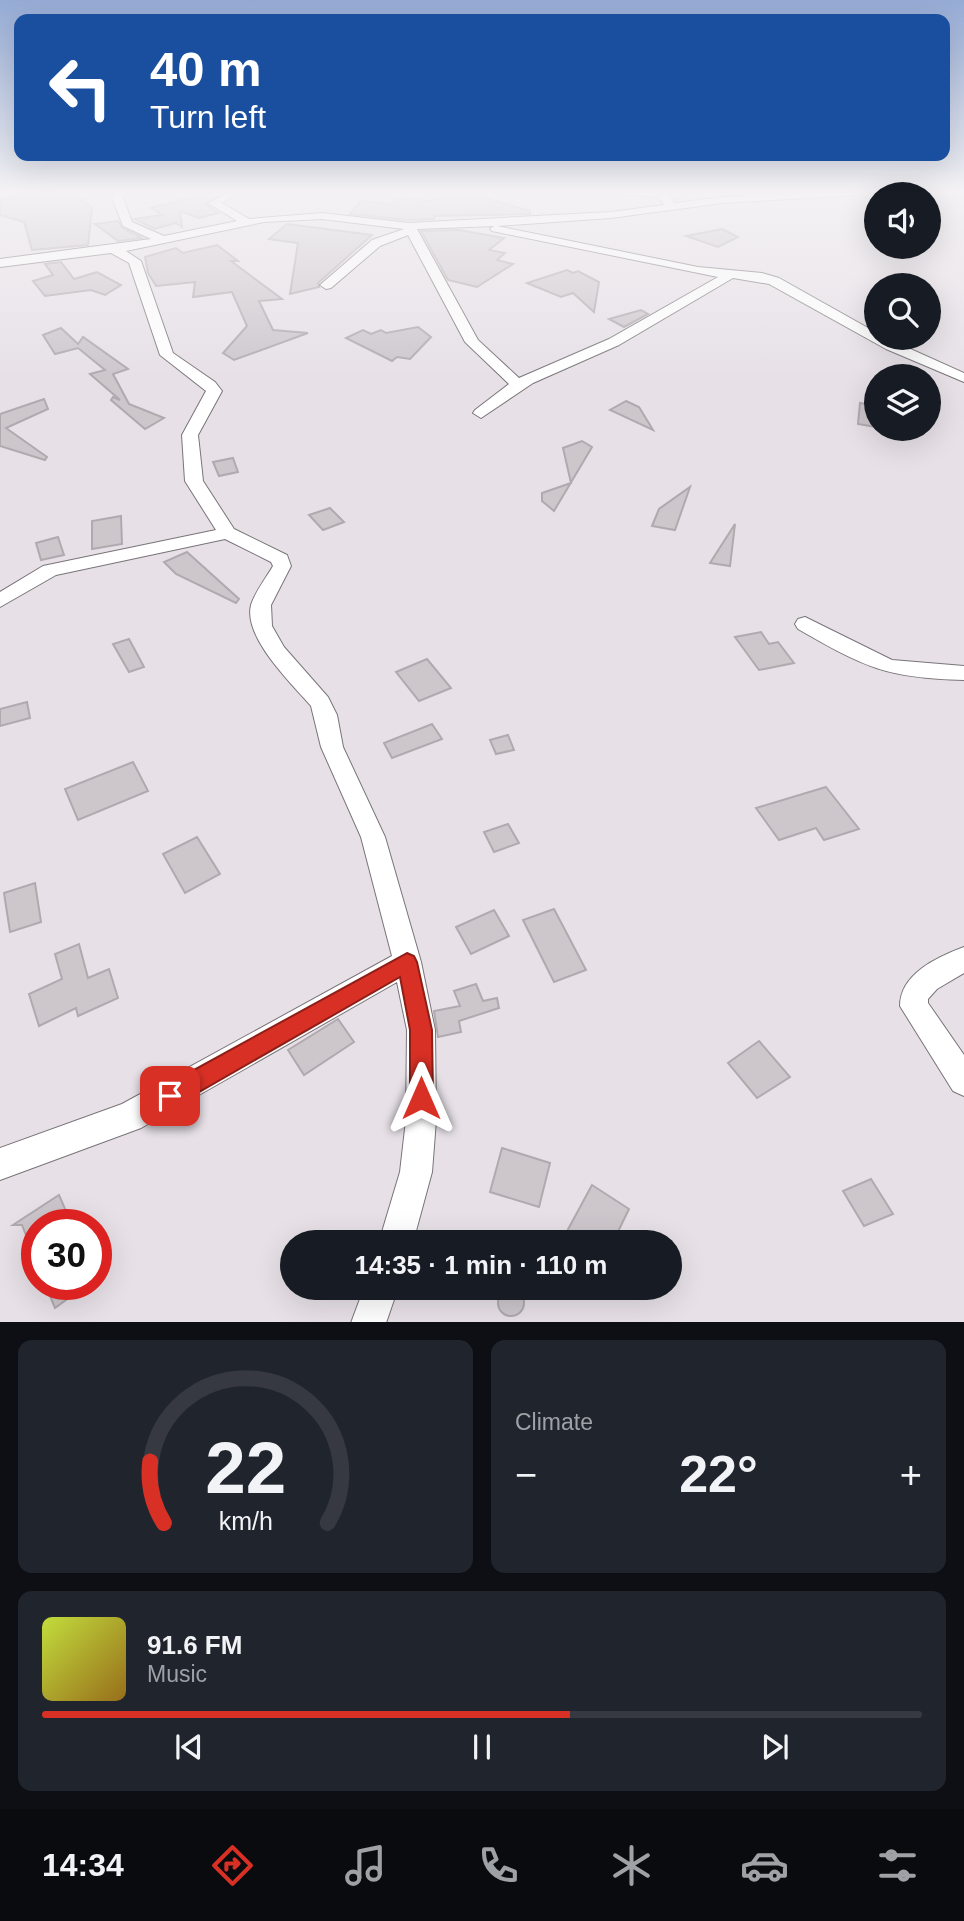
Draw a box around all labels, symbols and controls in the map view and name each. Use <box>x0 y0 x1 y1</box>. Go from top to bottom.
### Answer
icon: left <box>35 42 126 133</box>
text: 40 m <box>150 42 262 96</box>
text: Turn left <box>150 99 266 135</box>
map controls <box>864 182 941 441</box>
button: sound <box>864 182 941 259</box>
button: search <box>864 273 941 350</box>
button: layers <box>864 364 941 441</box>
position arrow <box>384 1061 458 1135</box>
pin <box>140 1066 200 1126</box>
icon: arrive <box>151 1077 189 1115</box>
speed limit sign: 30 <box>21 1209 112 1300</box>
text: 14:35 · 1 min · 110 m <box>355 1250 607 1280</box>
text: Climate <box>515 1409 593 1435</box>
text: 22 <box>205 1427 286 1508</box>
text: 22° <box>679 1445 758 1503</box>
text: − <box>515 1454 537 1496</box>
text: + <box>900 1454 922 1496</box>
text: km/h <box>218 1506 273 1534</box>
text: 91.6 FM <box>147 1630 242 1660</box>
text: Music <box>147 1661 207 1687</box>
icon: previous <box>170 1728 208 1766</box>
icon: pause <box>463 1728 501 1766</box>
icon: next <box>756 1728 794 1766</box>
icon: directions <box>208 1841 257 1890</box>
icon: music <box>341 1841 390 1890</box>
icon: phone <box>474 1841 523 1890</box>
icon: climate <box>607 1841 656 1890</box>
icon: car <box>740 1841 789 1890</box>
icon: filters <box>873 1841 922 1890</box>
text: 14:34 <box>42 1847 124 1883</box>

